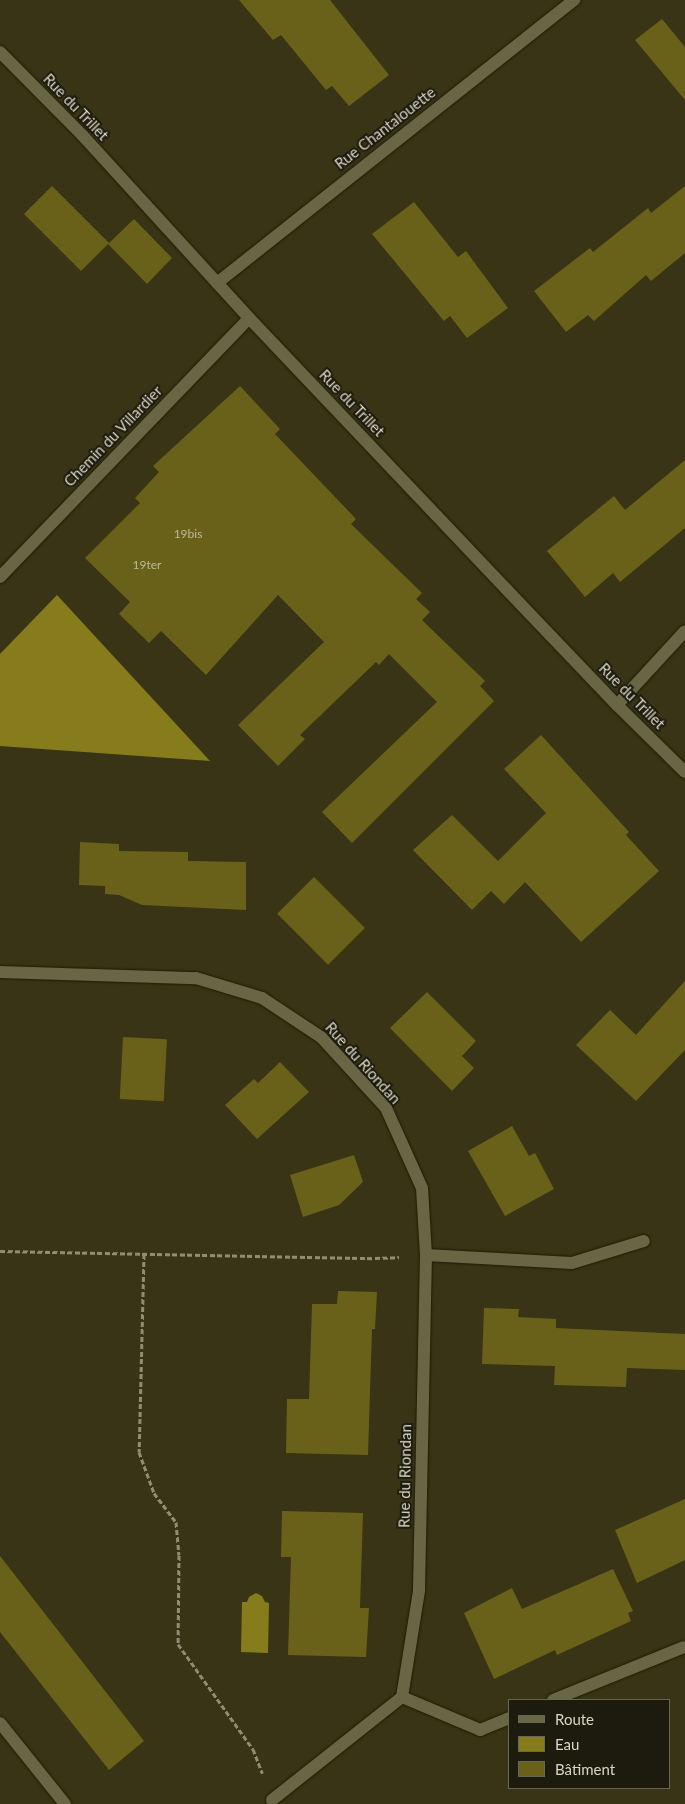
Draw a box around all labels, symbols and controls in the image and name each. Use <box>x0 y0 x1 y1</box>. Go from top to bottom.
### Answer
street label: Rue du Trillet <box>40 70 112 144</box>
street label: Rue Chantalouette <box>331 83 439 173</box>
street label: Rue du Trillet <box>316 366 388 440</box>
street label: Chemin du Villardier <box>60 382 166 490</box>
house number: 19bis <box>174 527 202 541</box>
house number: 19ter <box>133 558 161 572</box>
street label: Rue du Trillet <box>595 659 669 733</box>
street label: Rue du Riondan <box>322 1018 404 1108</box>
street label: Rue du Riondan <box>395 1424 415 1528</box>
legend <box>508 1699 670 1789</box>
text: Route <box>555 1710 594 1728</box>
text: Eau <box>555 1735 579 1753</box>
text: Bâtiment <box>555 1760 615 1778</box>

